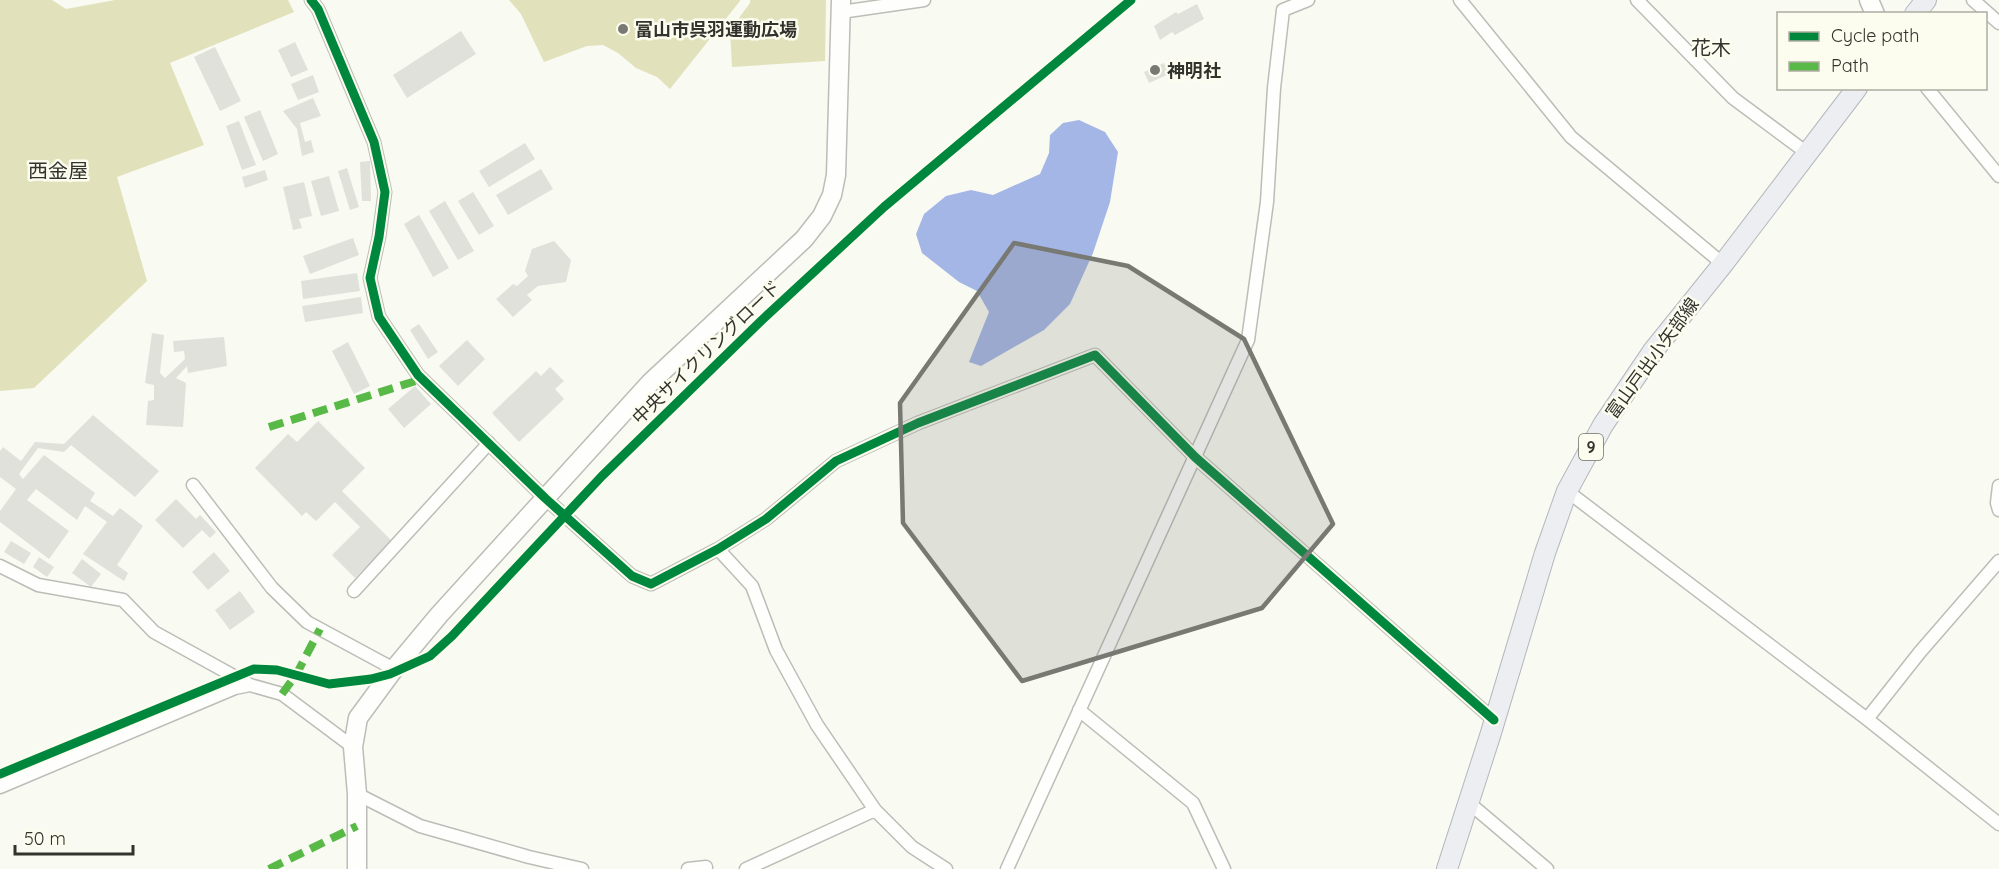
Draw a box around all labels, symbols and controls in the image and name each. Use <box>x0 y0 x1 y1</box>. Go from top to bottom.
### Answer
legend <box>1777 12 1987 90</box>
place label: 富山市呉羽運動広場 <box>635 18 797 41</box>
marker: 富山市呉羽運動広場 <box>616 22 630 36</box>
text: Cycle path <box>1831 24 1919 47</box>
district label: 花木 <box>1691 35 1731 60</box>
text: Path <box>1831 54 1869 77</box>
place label: 神明社 <box>1167 59 1221 82</box>
marker: 神明社 <box>1148 63 1162 77</box>
district label: 西金屋 <box>28 158 88 183</box>
street label: 中央サイクリングロード <box>627 275 785 429</box>
street label: 富山戸出小矢部線 <box>1600 293 1704 423</box>
road number: 9 <box>1579 434 1603 460</box>
scale bar <box>15 818 134 856</box>
text: 50 m <box>24 827 66 850</box>

